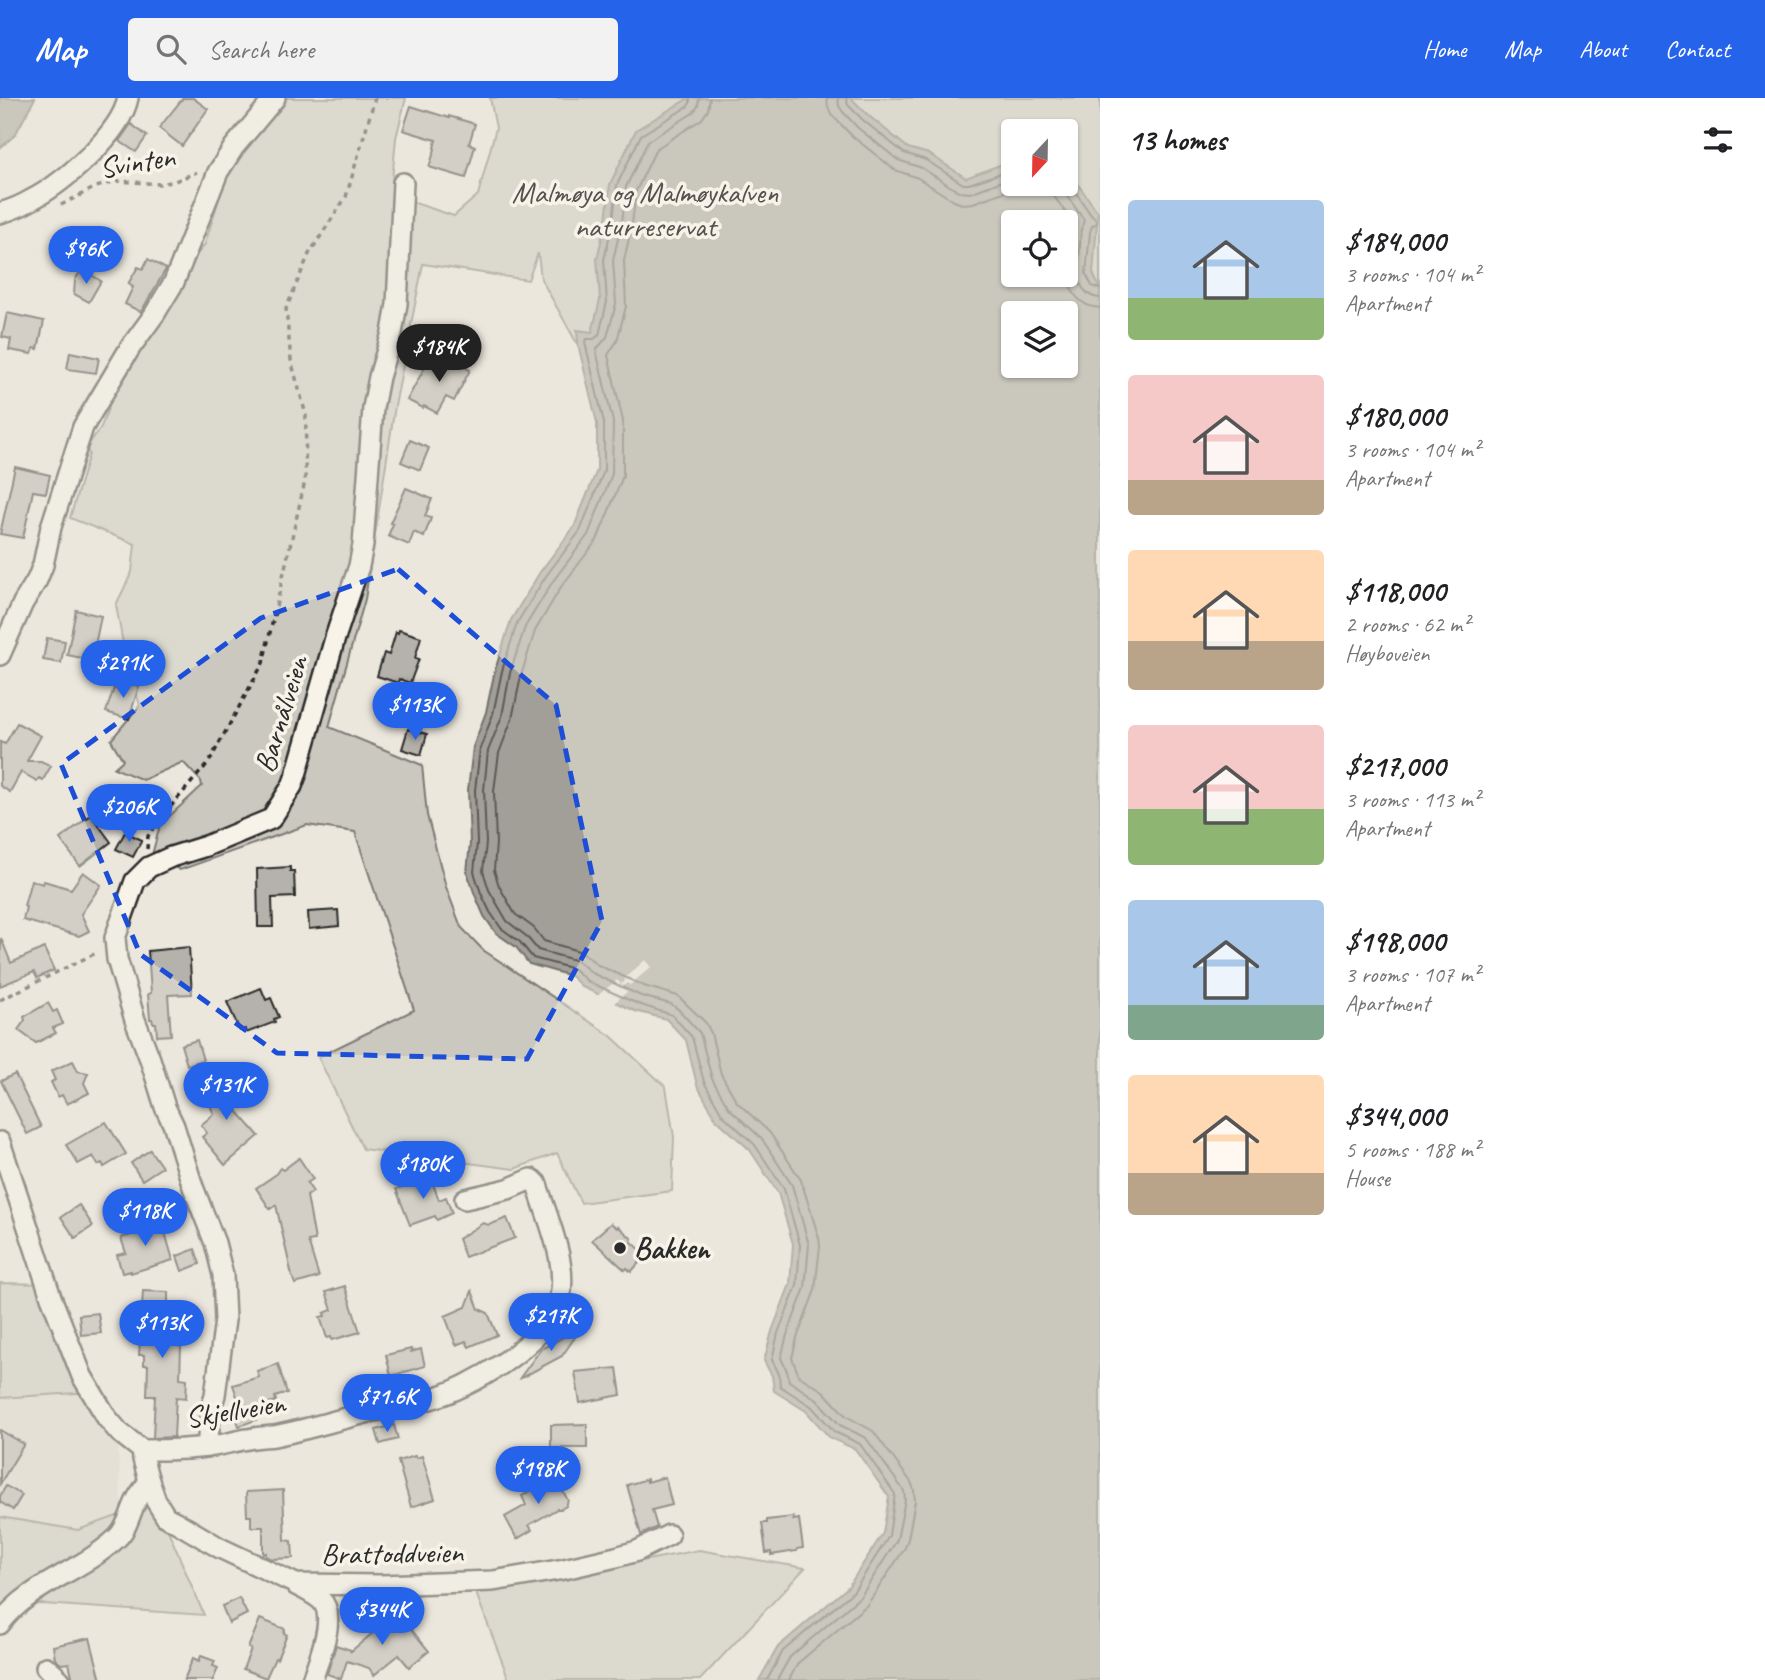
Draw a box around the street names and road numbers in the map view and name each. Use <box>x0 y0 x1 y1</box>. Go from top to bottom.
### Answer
street label: Svinten <box>97 137 179 187</box>
street label: Barnålveien <box>245 650 317 777</box>
street label: Skjellveien <box>182 1383 289 1437</box>
street label: Brattoddveien <box>321 1533 465 1573</box>

